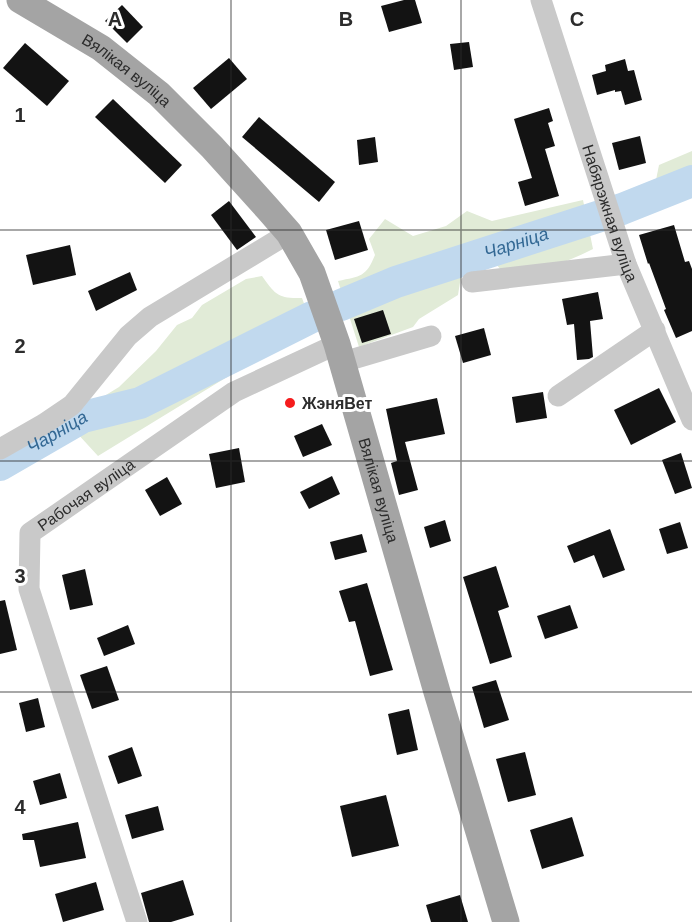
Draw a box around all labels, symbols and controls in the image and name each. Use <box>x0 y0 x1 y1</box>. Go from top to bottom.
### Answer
text: A <box>108 8 122 30</box>
text: B <box>339 8 353 30</box>
text: C <box>570 8 584 30</box>
street label: Вялікая вуліца <box>79 30 175 110</box>
text: 1 <box>14 104 26 126</box>
street label: Набярэжная вуліца <box>580 142 641 284</box>
water label: Чарніца <box>482 223 551 263</box>
text: 2 <box>14 335 26 357</box>
place label: ЖэняВет <box>301 395 373 412</box>
marker: ЖэняВет <box>283 396 297 410</box>
water label: Чарніца <box>23 407 91 457</box>
street label: Вялікая вуліца <box>356 436 402 545</box>
street label: Рабочая вуліца <box>34 455 138 534</box>
text: 3 <box>14 565 26 587</box>
text: 4 <box>14 796 26 818</box>

